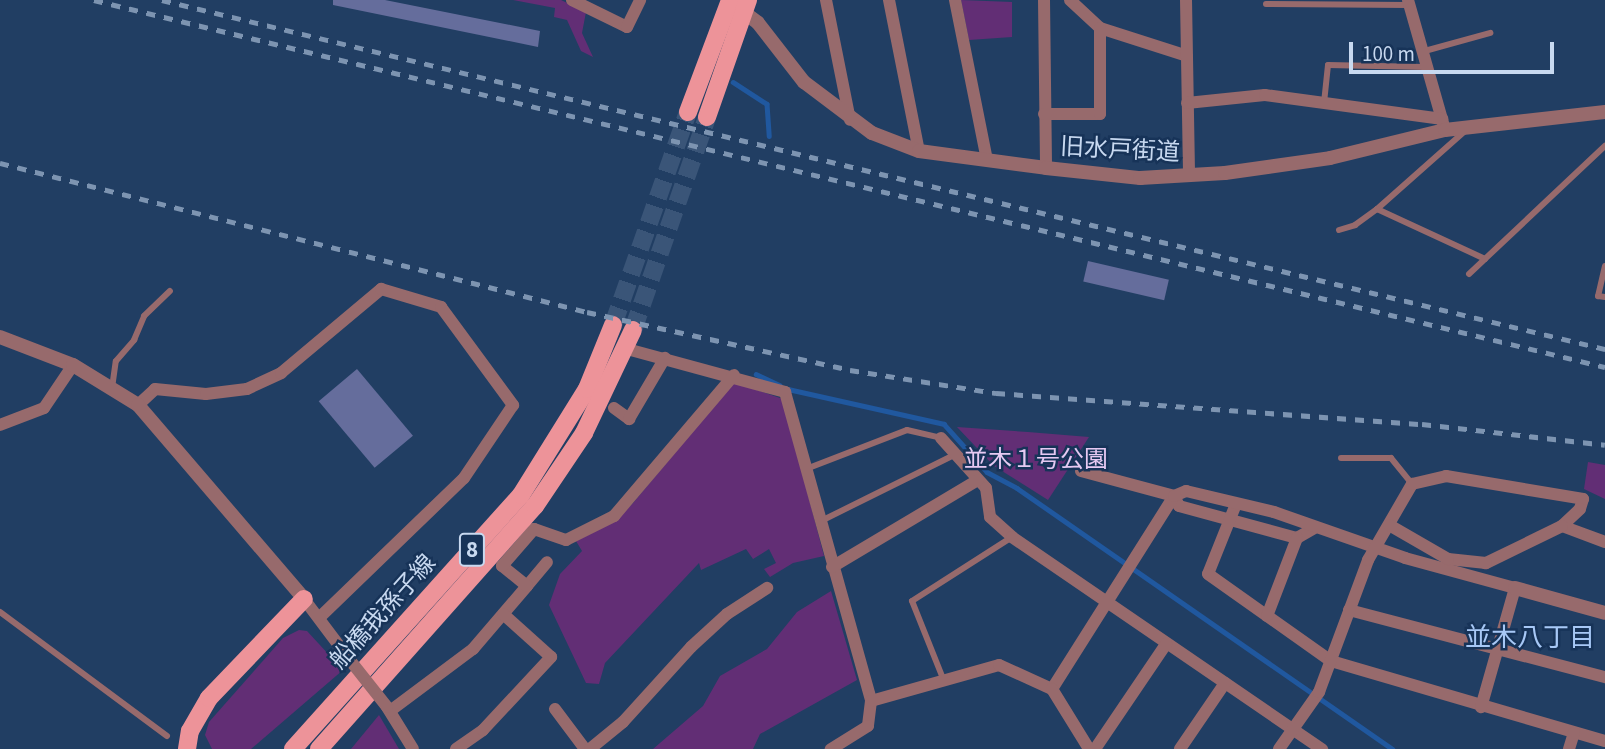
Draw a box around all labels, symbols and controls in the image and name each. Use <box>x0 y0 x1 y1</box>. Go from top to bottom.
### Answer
scale bar <box>1353 28 1558 72</box>
text: 100 m <box>1362 39 1415 69</box>
street label: 旧水戸街道 <box>1059 132 1181 168</box>
park label: 並木１号公園 <box>964 446 1108 474</box>
road number: 8 <box>458 530 486 570</box>
street label: 船橋我孫子線 <box>324 549 442 675</box>
district label: 並木八丁目 <box>1465 622 1595 654</box>

